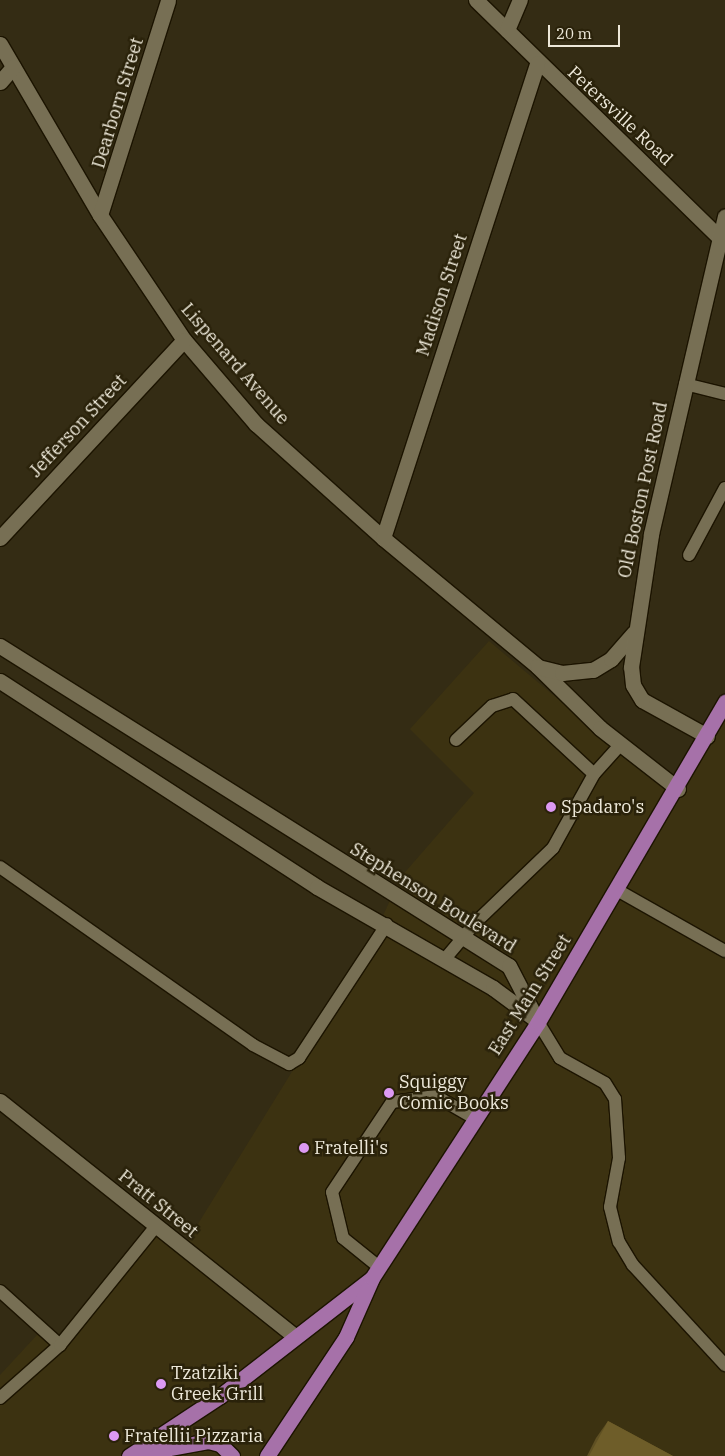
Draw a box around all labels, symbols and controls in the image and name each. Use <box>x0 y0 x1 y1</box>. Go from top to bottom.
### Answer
scale bar <box>550 15 622 47</box>
text: 20 m <box>556 24 592 43</box>
street label: Dearborn Street <box>88 35 148 171</box>
street label: Petersville Road <box>563 62 677 170</box>
street label: Madison Street <box>412 231 472 359</box>
street label: Lispenard Avenue <box>176 299 294 429</box>
street label: Jefferson Street <box>25 370 131 482</box>
street label: Old Boston Post Road <box>614 400 672 580</box>
place label: Spadaro's <box>561 796 644 818</box>
marker: Spadaro's <box>545 801 557 813</box>
street label: Stephenson Boulevard <box>346 838 520 958</box>
street label: East Main Street <box>484 931 576 1059</box>
place label: Squiggy Comic Books <box>399 1072 509 1114</box>
marker: Squiggy Comic Books <box>383 1087 395 1099</box>
place label: Fratelli's <box>314 1137 388 1159</box>
marker: Fratelli's <box>298 1142 310 1154</box>
street label: Pratt Street <box>114 1165 202 1243</box>
place label: Tzatziki Greek Grill <box>171 1363 263 1406</box>
marker: Tzatziki Greek Grill <box>155 1378 167 1390</box>
place label: Fratellii Pizzaria <box>124 1425 263 1447</box>
marker: Fratellii Pizzaria <box>108 1430 120 1442</box>

